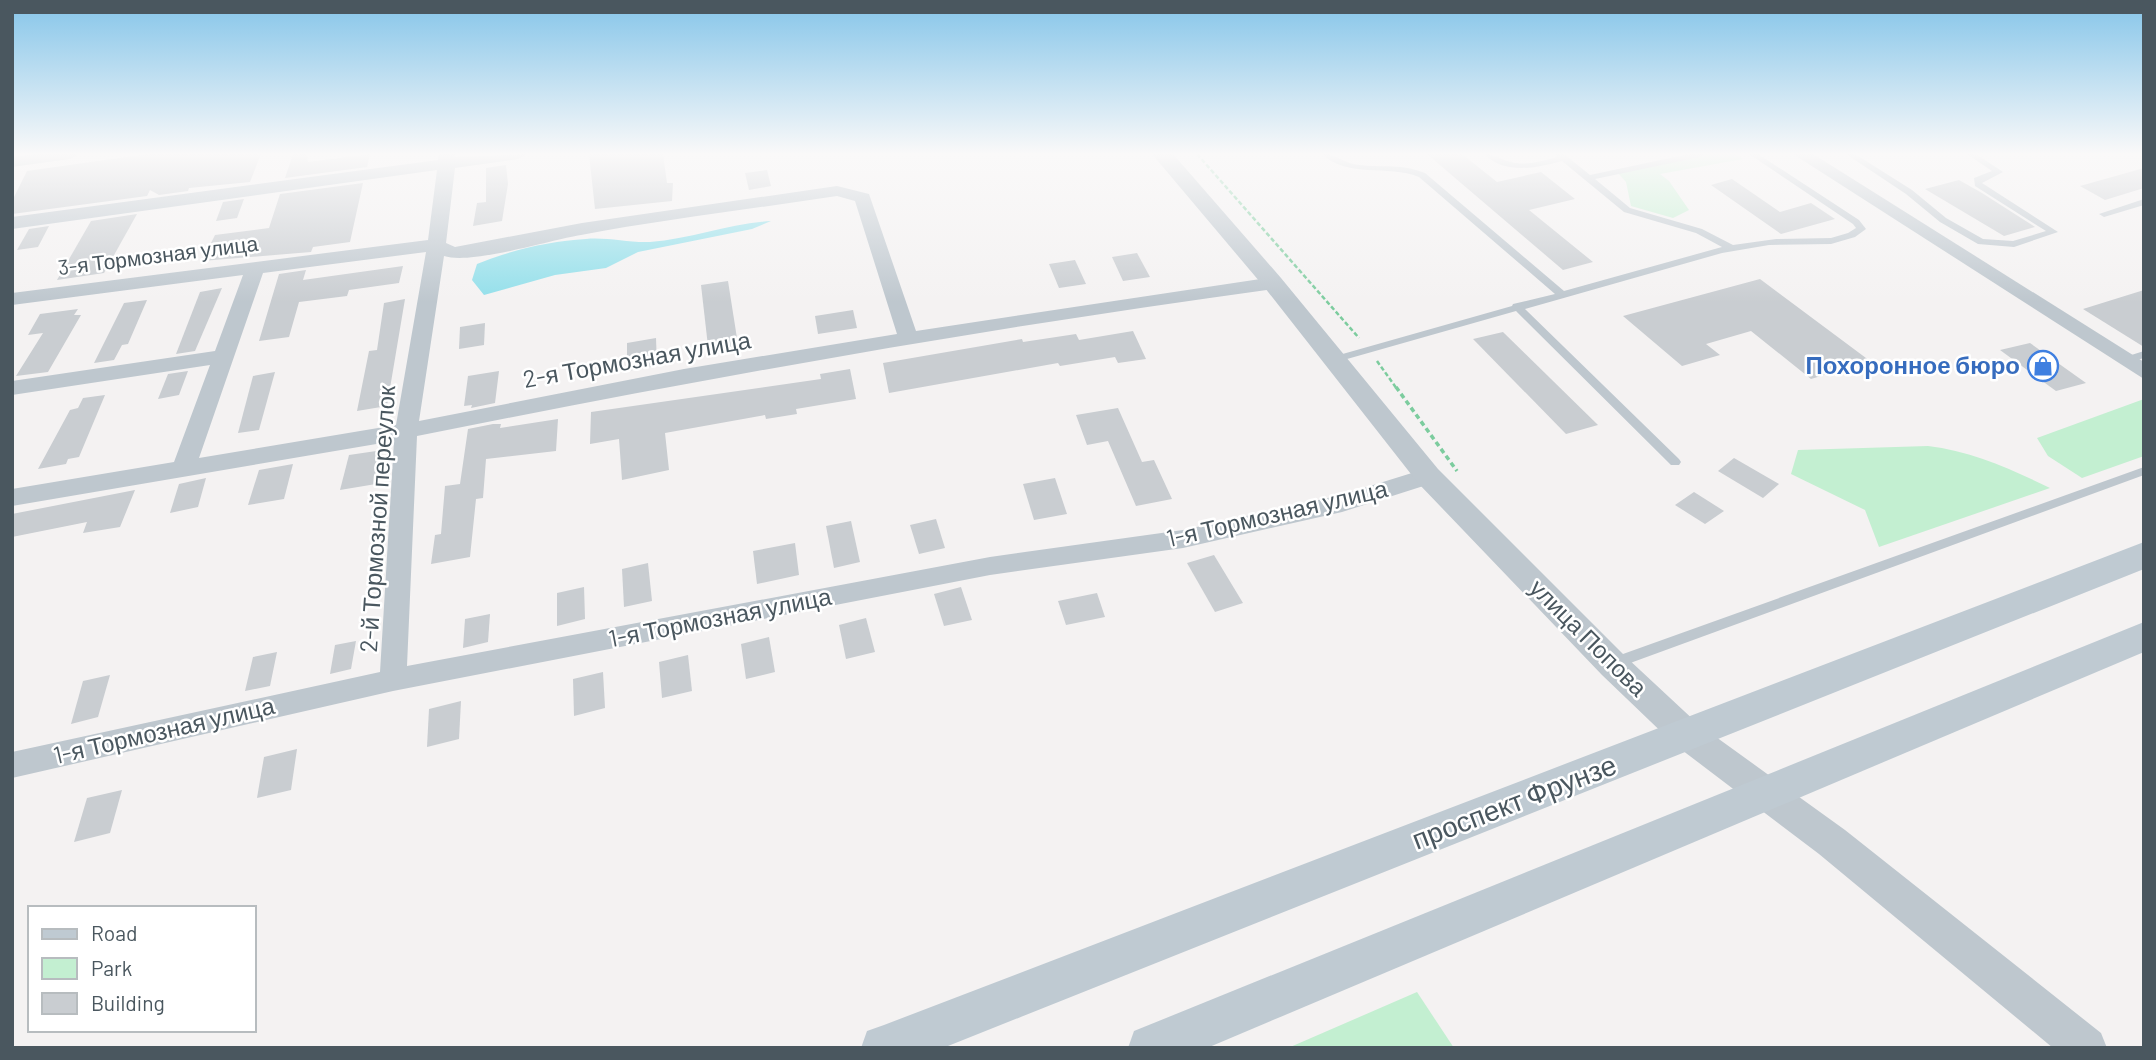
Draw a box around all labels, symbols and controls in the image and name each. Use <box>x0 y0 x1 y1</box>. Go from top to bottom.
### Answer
street label: 3-я Тормозная улица <box>56 230 260 279</box>
street label: 2-я Тормозная улица <box>521 324 753 393</box>
shop icon: Похоронное бюро <box>2026 349 2060 383</box>
place label: Похоронное бюро <box>1806 350 2020 379</box>
street label: 2-й Тормозной переулок <box>353 384 400 653</box>
street label: 1-я Тормозная улица <box>1163 473 1391 552</box>
street label: улица Попова <box>1525 572 1654 702</box>
street label: 1-я Тормозная улица <box>606 581 834 652</box>
street label: 1-я Тормозная улица <box>50 690 278 769</box>
street label: проспект Фрунзе <box>1407 746 1621 856</box>
legend <box>28 906 256 1032</box>
text: Road <box>91 920 137 945</box>
text: Park <box>91 955 132 980</box>
text: Building <box>91 990 165 1015</box>

